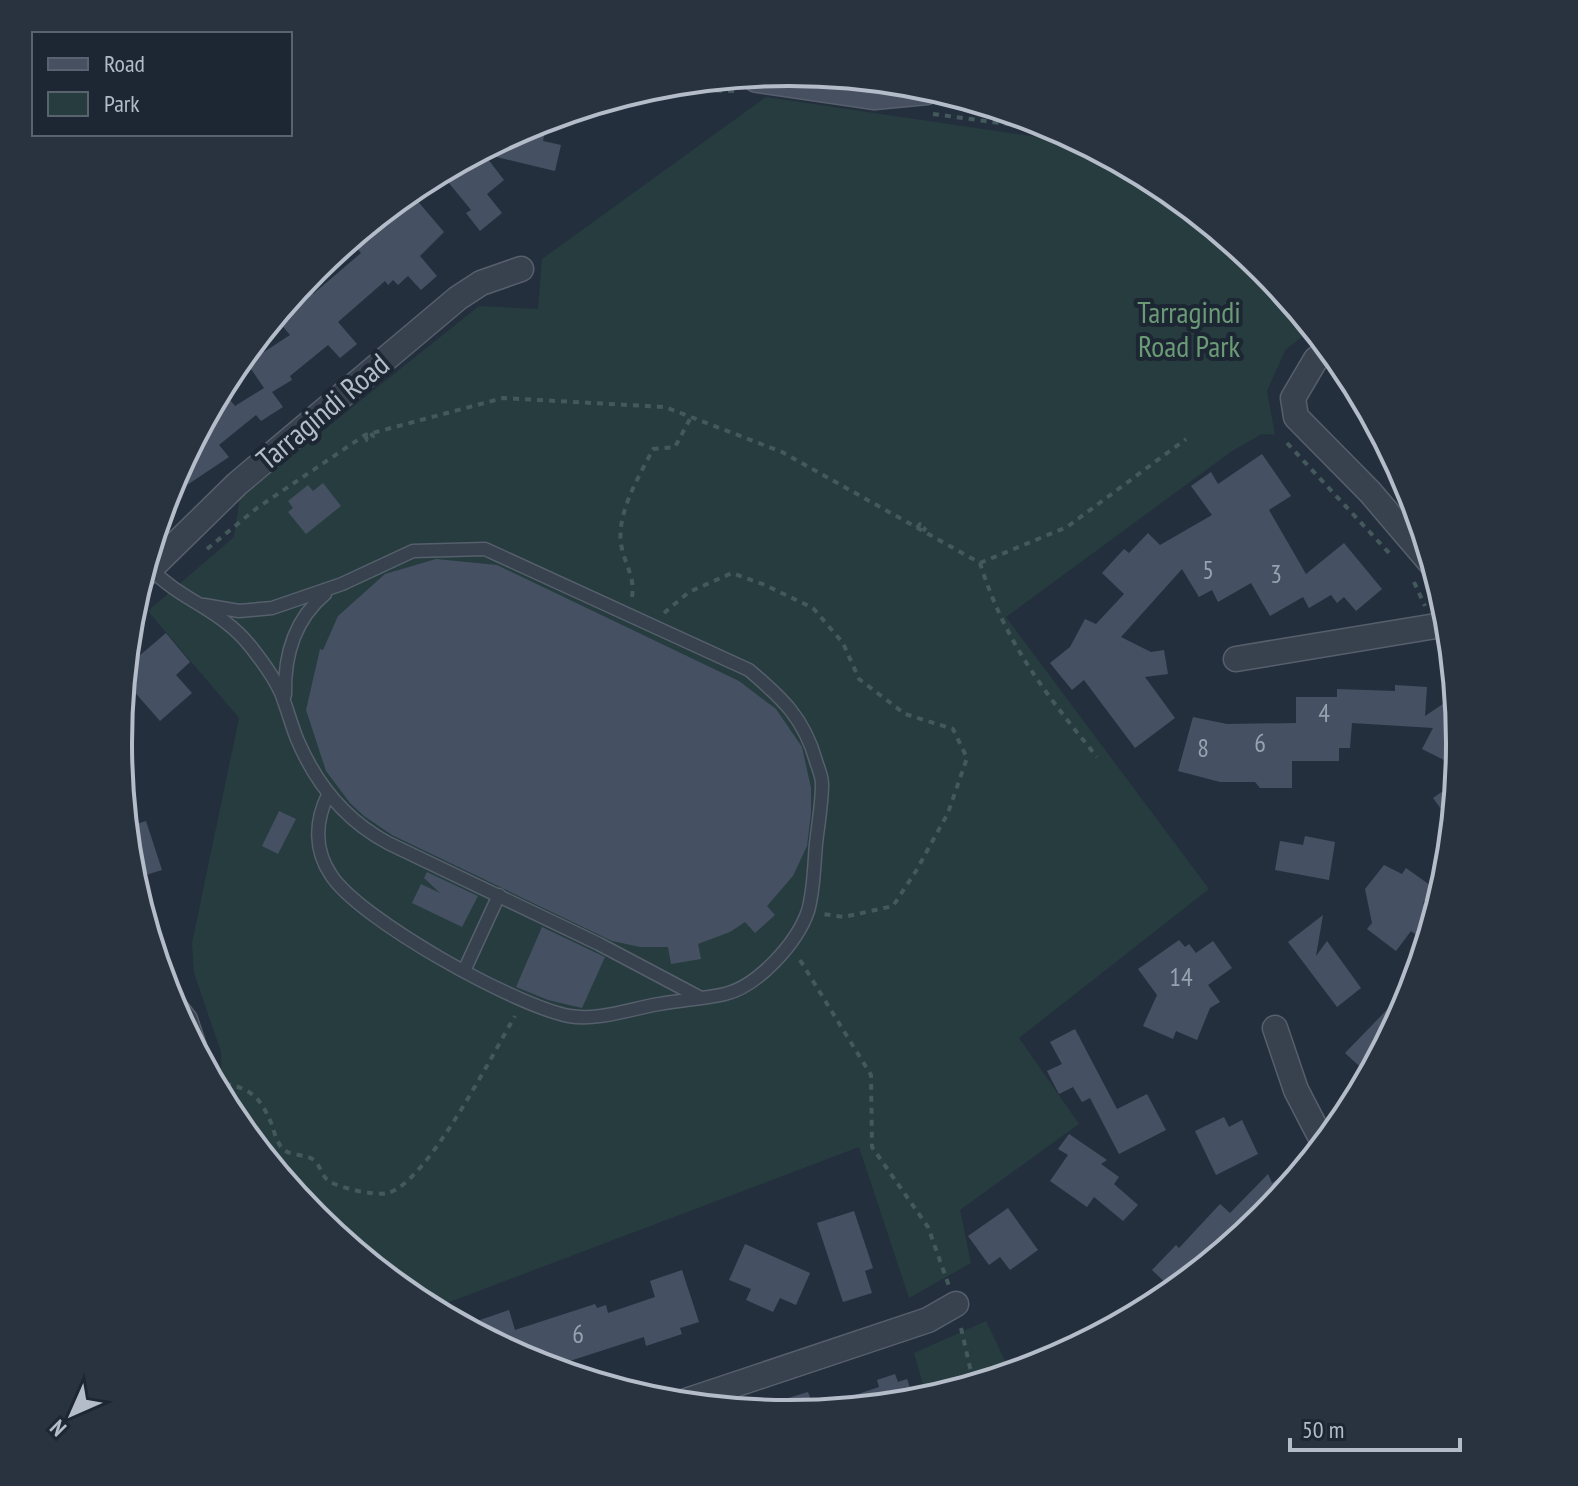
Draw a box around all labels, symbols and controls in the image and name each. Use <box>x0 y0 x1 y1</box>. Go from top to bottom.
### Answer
legend <box>32 32 292 136</box>
text: Road <box>104 48 145 79</box>
text: Park <box>104 88 140 119</box>
park label: Tarragindi Road Park <box>1137 292 1241 365</box>
street label: Tarragindi Road <box>248 344 396 478</box>
house number: 5 <box>1202 553 1214 586</box>
house number: 3 <box>1270 557 1282 590</box>
house number: 4 <box>1318 696 1330 729</box>
house number: 6 <box>1254 726 1266 759</box>
house number: 8 <box>1197 731 1209 764</box>
house number: 14 <box>1169 960 1193 993</box>
house number: 6 <box>572 1317 584 1350</box>
north arrow <box>32 1374 112 1454</box>
scale bar <box>1290 1402 1460 1452</box>
text: N <box>44 1414 72 1442</box>
text: 50 m <box>1302 1414 1344 1445</box>

